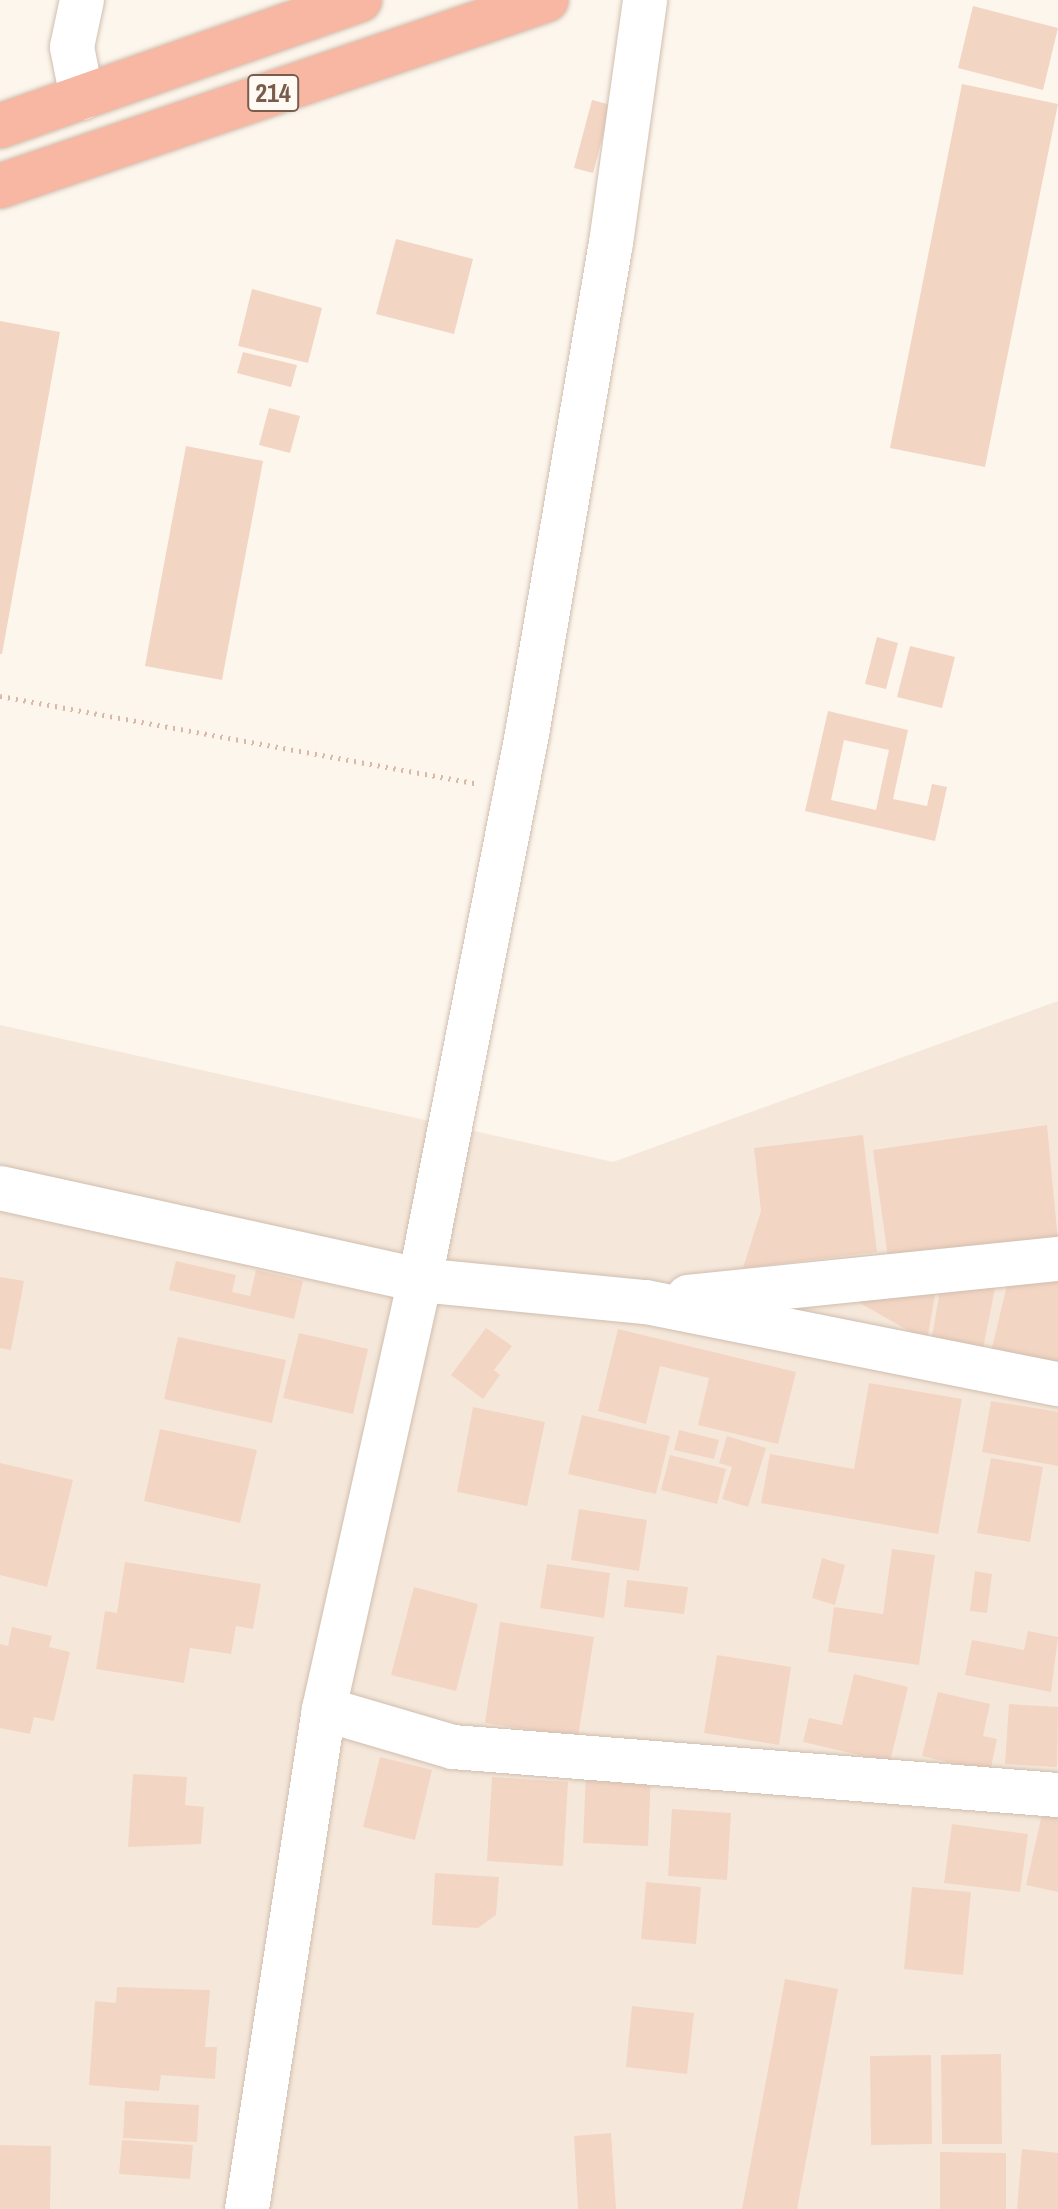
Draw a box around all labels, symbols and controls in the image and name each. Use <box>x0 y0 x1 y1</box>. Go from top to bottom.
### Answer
road number: 214 <box>247 71 299 115</box>

